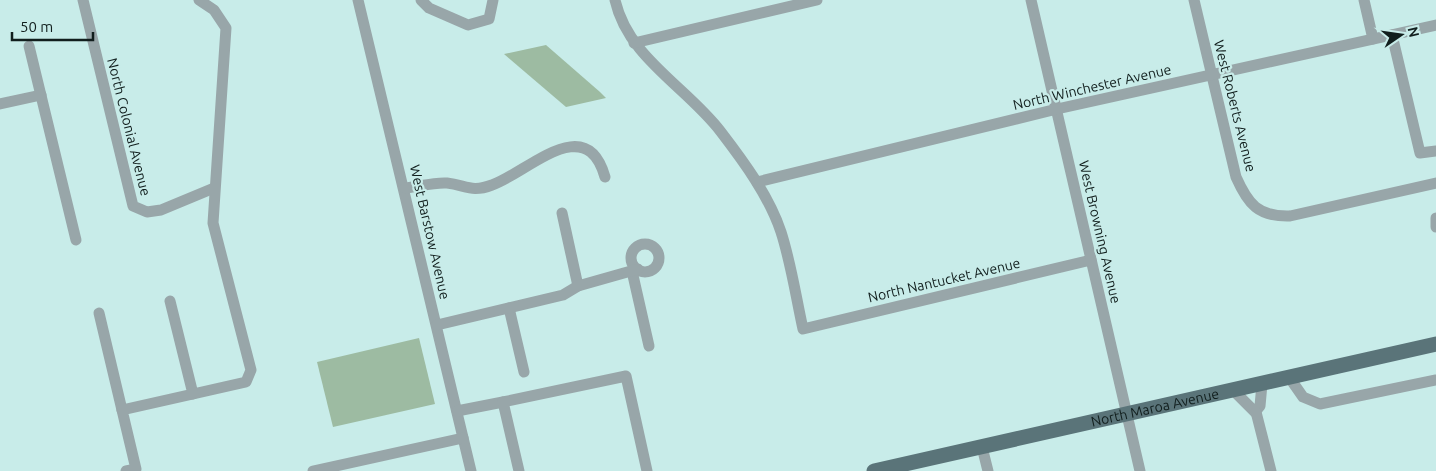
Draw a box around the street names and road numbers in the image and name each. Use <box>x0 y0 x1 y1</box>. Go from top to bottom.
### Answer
street label: West Roberts Avenue <box>1211 38 1259 174</box>
street label: North Colonial Avenue <box>104 56 154 198</box>
street label: North Winchester Avenue <box>1011 61 1173 113</box>
street label: West Browning Avenue <box>1076 159 1124 305</box>
street label: West Barstow Avenue <box>407 163 453 301</box>
street label: North Nantucket Avenue <box>866 255 1022 305</box>
street label: North Maroa Avenue <box>1089 385 1220 430</box>

